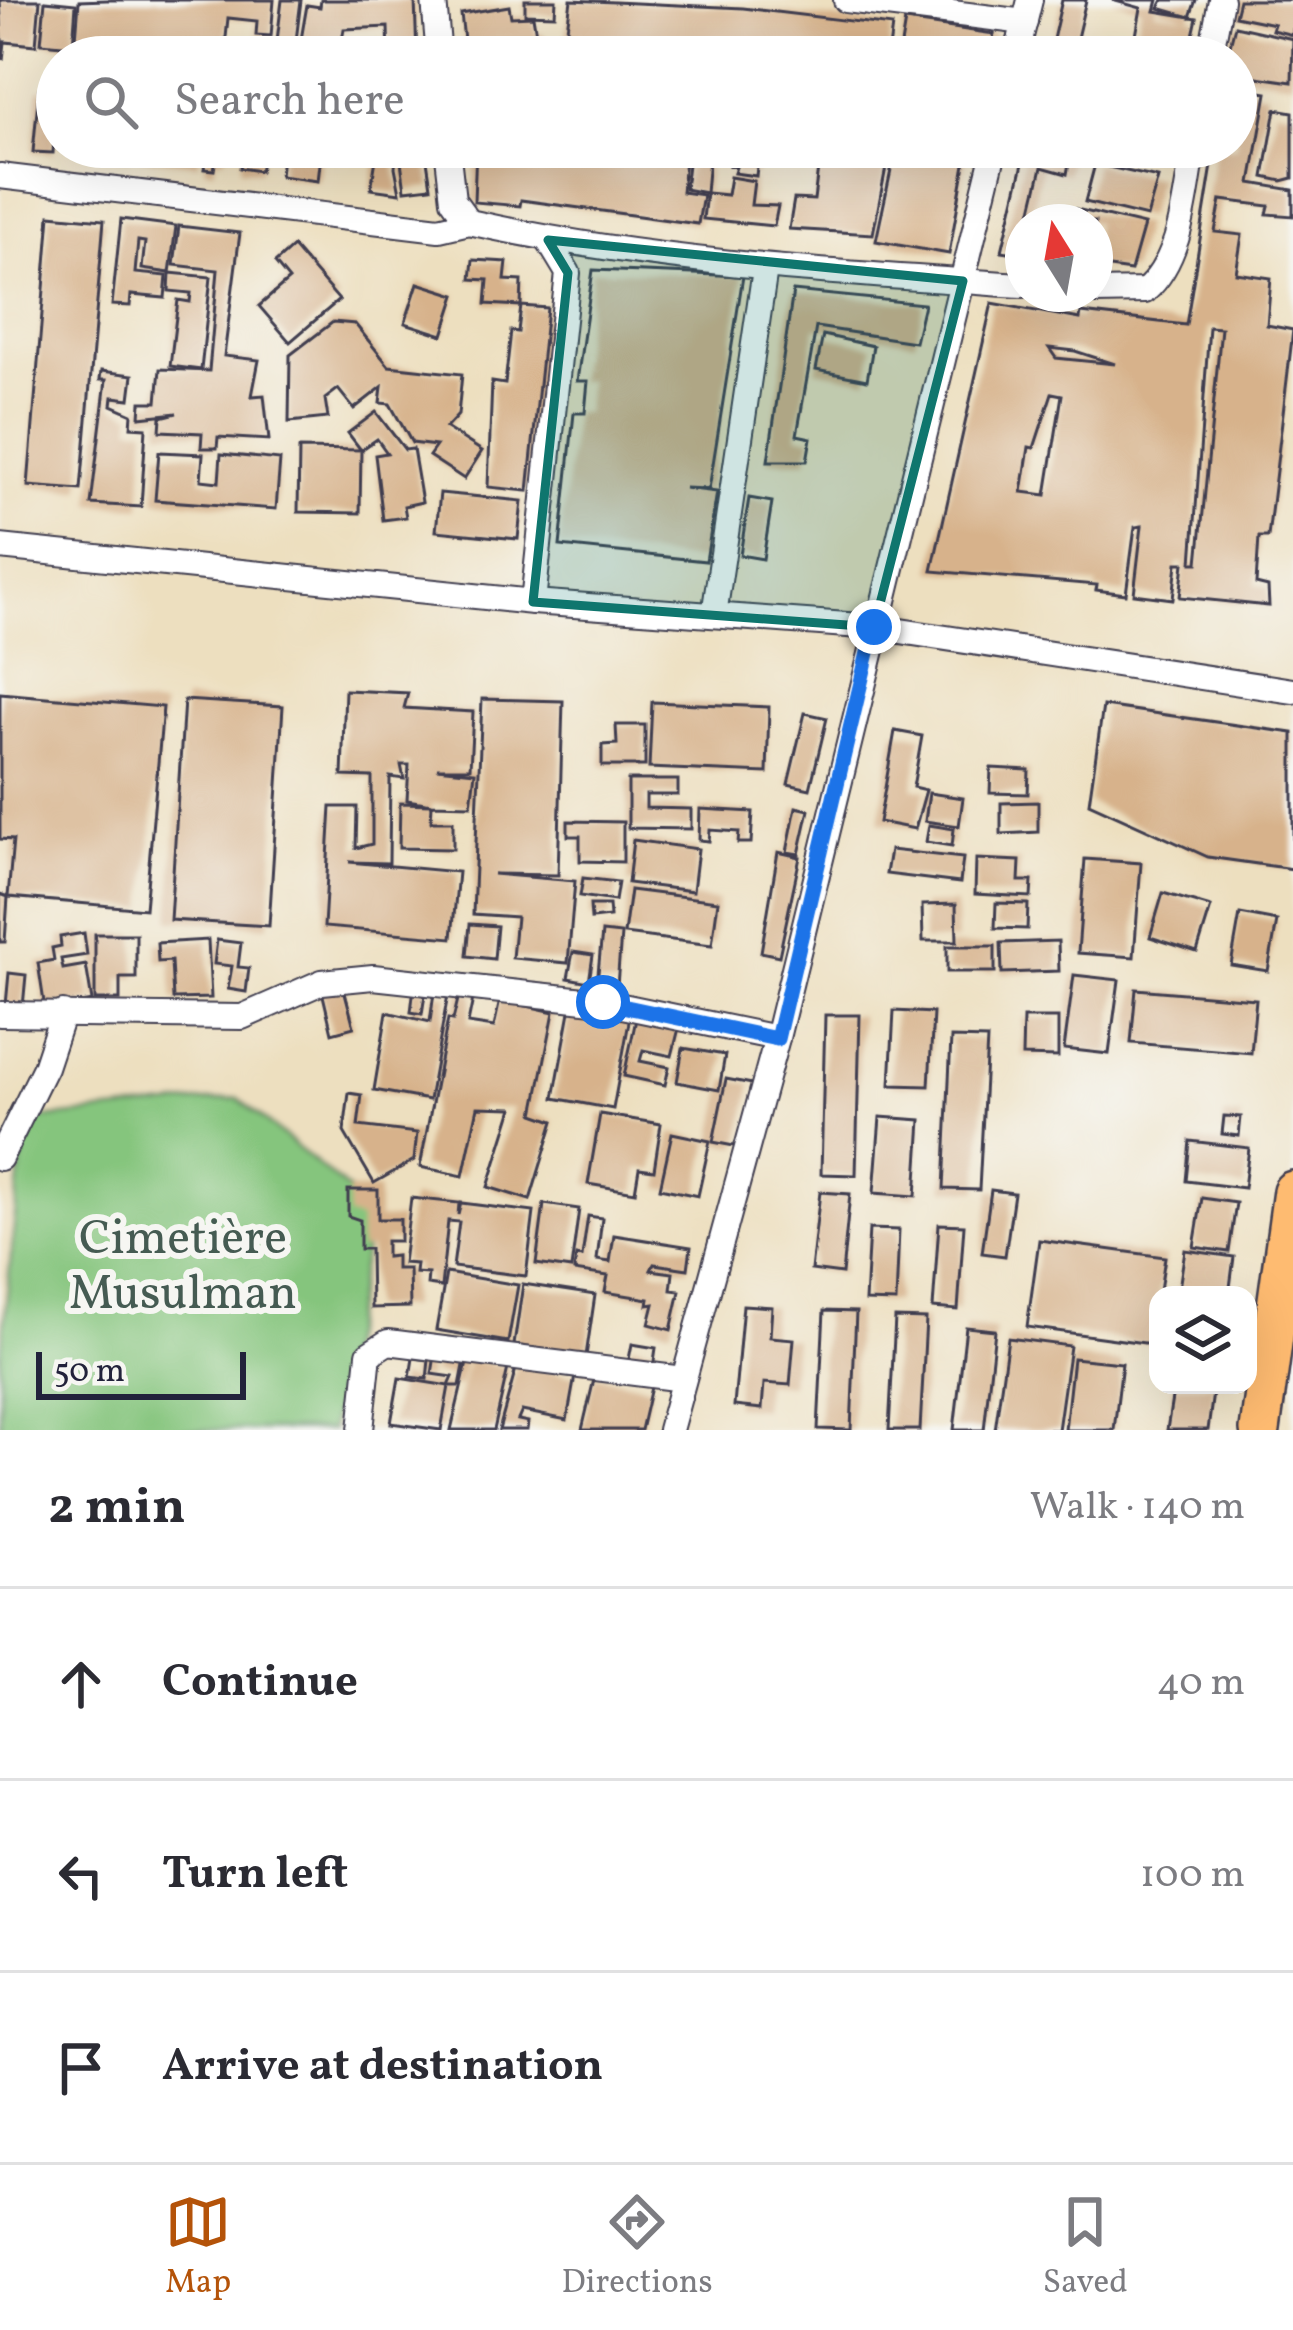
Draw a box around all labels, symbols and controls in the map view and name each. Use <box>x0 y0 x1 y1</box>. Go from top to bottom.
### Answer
search box <box>36 36 1257 168</box>
icon: search <box>78 69 144 135</box>
text: Search here <box>174 71 405 134</box>
north arrow <box>1005 204 1113 312</box>
route end <box>847 600 901 654</box>
route start <box>576 975 630 1029</box>
park label: Cimetière Musulman <box>69 1207 297 1329</box>
map controls <box>1149 1286 1257 1394</box>
button: layers <box>1149 1286 1257 1394</box>
scale bar <box>36 1346 246 1399</box>
text: 50 m <box>54 1350 125 1396</box>
text: 2 min <box>48 1473 186 1544</box>
text: Walk · 140 m <box>1030 1481 1245 1535</box>
icon: ahead <box>48 1651 114 1717</box>
text: Continue <box>162 1652 358 1715</box>
text: 40 m <box>1157 1657 1245 1711</box>
icon: left <box>48 1843 114 1909</box>
text: Turn left <box>162 1844 348 1907</box>
text: 100 m <box>1140 1849 1245 1903</box>
icon: arrive <box>48 2035 114 2101</box>
text: Arrive at destination <box>162 2036 603 2099</box>
tab: Map <box>165 2189 231 2307</box>
tab: Directions <box>561 2189 713 2307</box>
tab: Saved <box>1043 2189 1128 2307</box>

